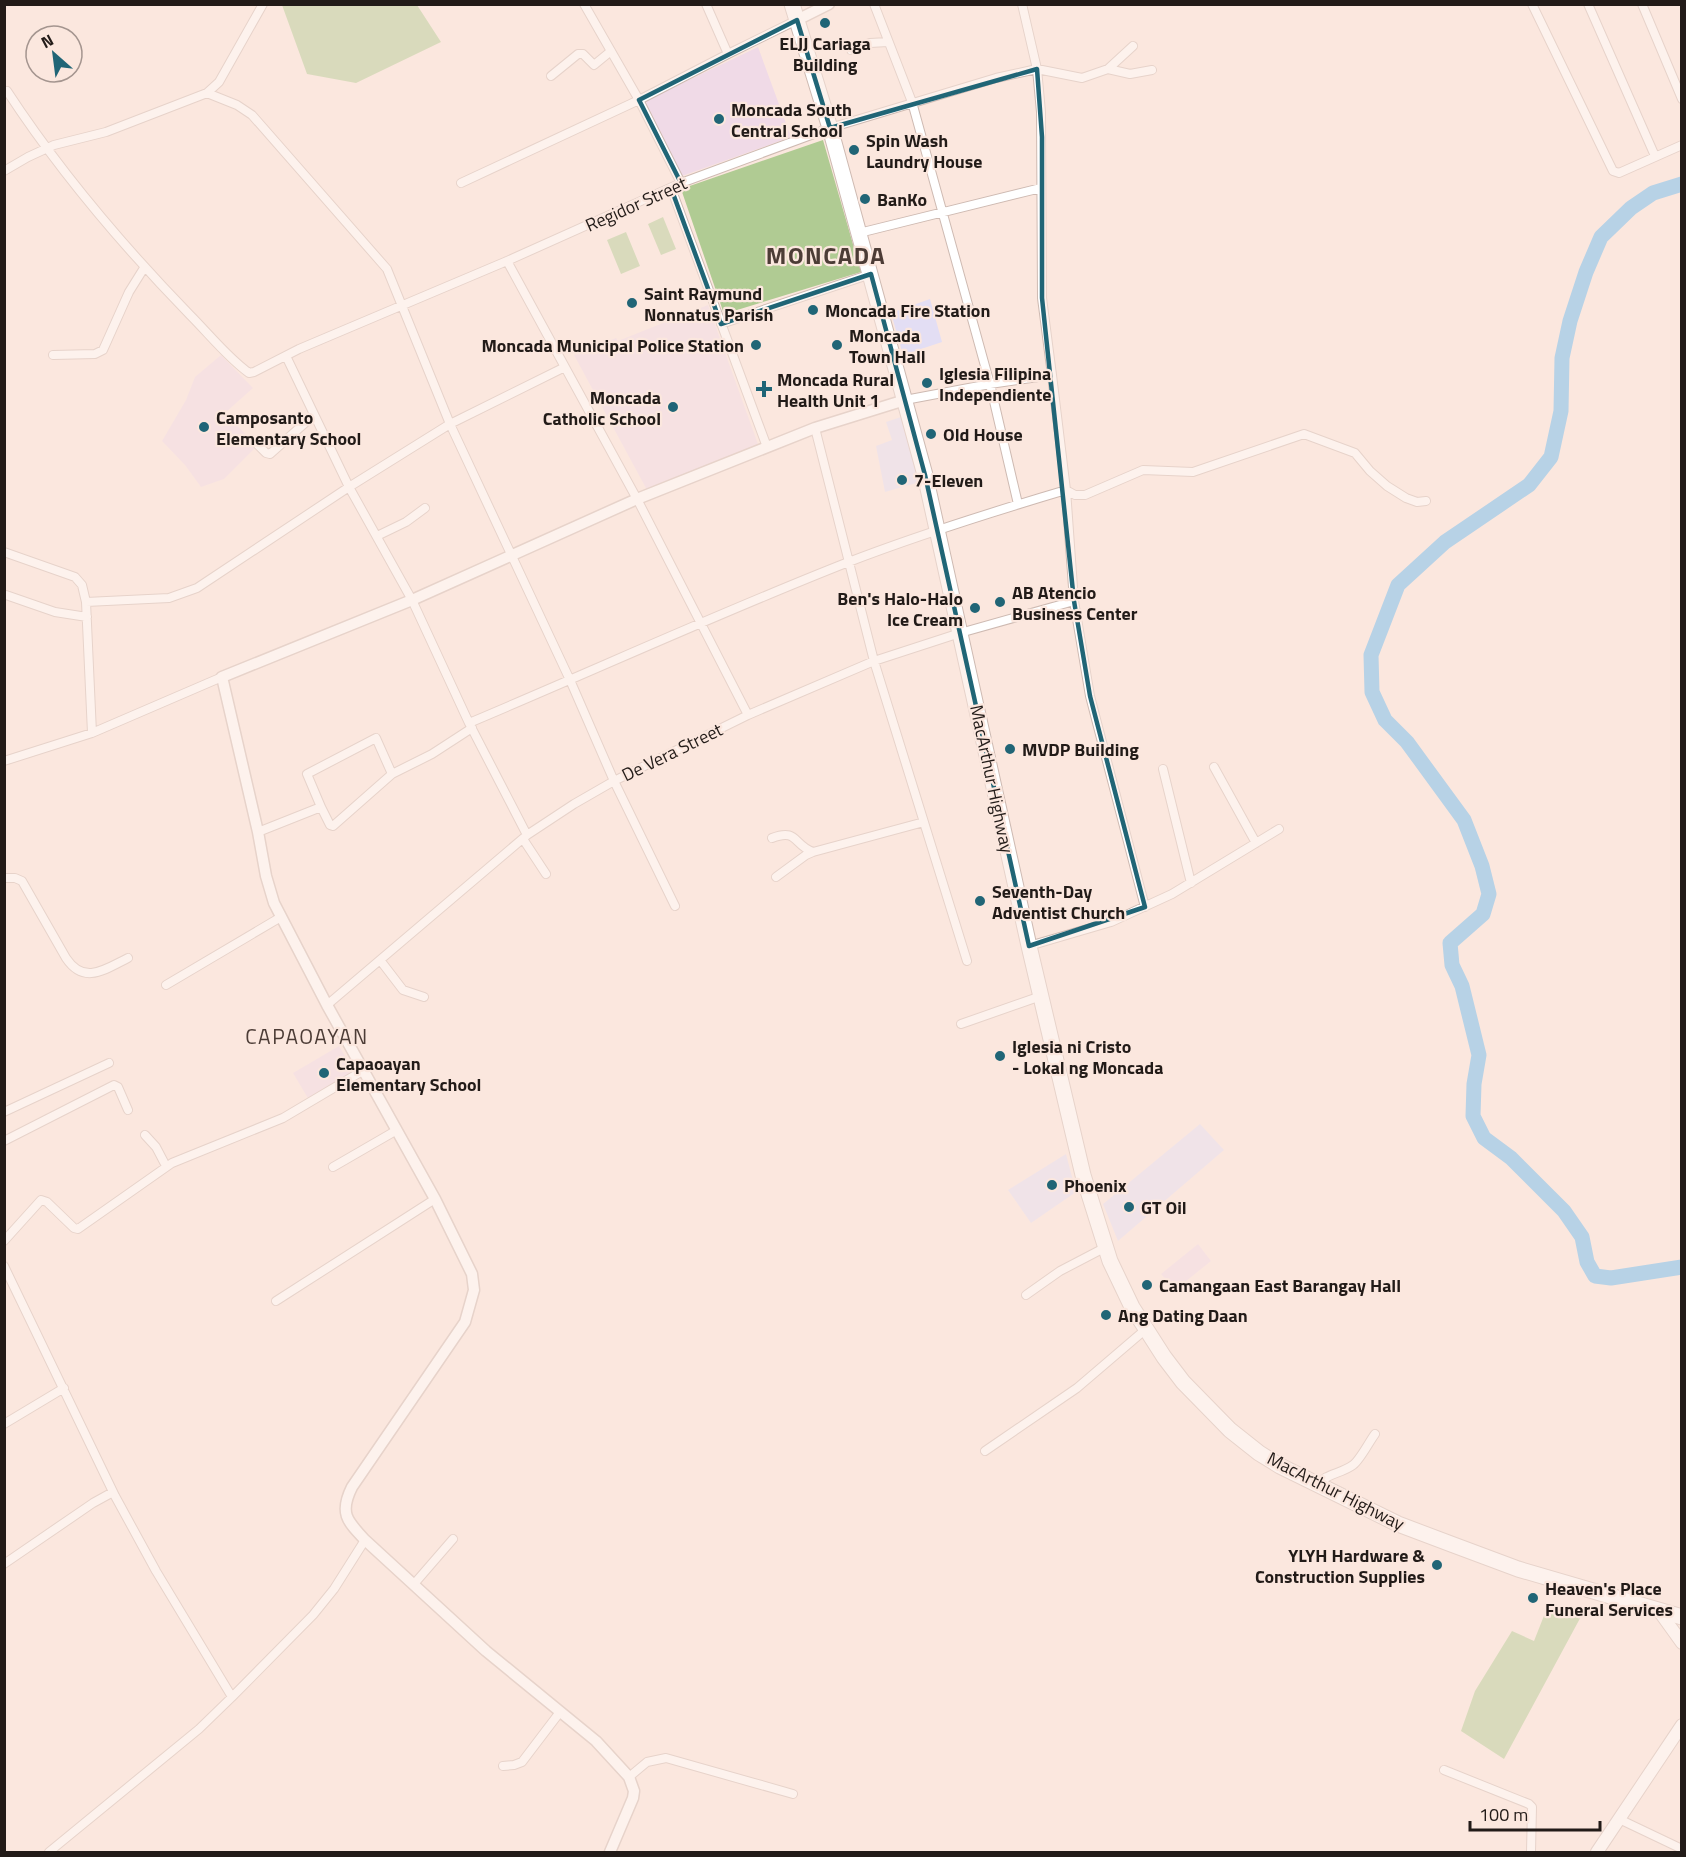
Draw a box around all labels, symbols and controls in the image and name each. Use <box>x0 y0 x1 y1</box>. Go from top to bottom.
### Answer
marker: ELJJ Cariaga Building <box>818 16 832 30</box>
north arrow <box>24 24 84 84</box>
text: N <box>36 28 57 54</box>
place label: ELJJ Cariaga Building <box>779 30 871 78</box>
place label: Moncada South Central School <box>731 96 852 144</box>
marker: Moncada South Central School <box>712 112 726 126</box>
place label: Spin Wash Laundry House <box>866 127 982 175</box>
marker: Spin Wash Laundry House <box>847 143 861 157</box>
street label: Regidor Street <box>581 169 692 238</box>
place label: BanKo <box>877 186 927 213</box>
marker: BanKo <box>858 192 872 206</box>
district label: MONCADA <box>766 237 886 273</box>
place label: Saint Raymund Nonnatus Parish <box>644 280 774 328</box>
marker: Saint Raymund Nonnatus Parish <box>625 296 639 310</box>
place label: Moncada Fire Station <box>825 297 990 324</box>
marker: Moncada Fire Station <box>806 303 820 317</box>
place label: Moncada Town Hall <box>849 322 926 370</box>
place label: Moncada Municipal Police Station <box>481 332 744 359</box>
marker: Moncada Municipal Police Station <box>749 338 763 352</box>
marker: Moncada Town Hall <box>830 338 844 352</box>
place label: Iglesia Filipina Independiente <box>939 360 1051 408</box>
place label: Moncada Rural Health Unit 1 <box>777 366 894 414</box>
marker: Iglesia Filipina Independiente <box>920 376 934 390</box>
marker: Moncada Rural Health Unit 1 <box>755 380 773 398</box>
place label: Moncada Catholic School <box>543 384 661 432</box>
marker: Moncada Catholic School <box>666 400 680 414</box>
place label: Camposanto Elementary School <box>216 404 361 452</box>
marker: Camposanto Elementary School <box>197 420 211 434</box>
place label: Old House <box>943 421 1023 448</box>
marker: Old House <box>924 427 938 441</box>
place label: 7-Eleven <box>914 467 983 494</box>
marker: 7-Eleven <box>895 473 909 487</box>
place label: AB Atencio Business Center <box>1012 579 1138 627</box>
place label: Ben's Halo-Halo Ice Cream <box>837 585 963 633</box>
marker: AB Atencio Business Center <box>993 595 1007 609</box>
marker: Ben's Halo-Halo Ice Cream <box>968 601 982 615</box>
street label: MacArthur Highway <box>963 702 1021 856</box>
street label: De Vera Street <box>617 716 728 788</box>
place label: MVDP Building <box>1022 736 1139 763</box>
marker: MVDP Building <box>1003 742 1017 756</box>
place label: Seventh-Day Adventist Church <box>992 878 1125 926</box>
marker: Seventh-Day Adventist Church <box>973 894 987 908</box>
district label: CAPAOAYAN <box>245 1020 369 1052</box>
place label: Iglesia ni Cristo - Lokal ng Moncada <box>1012 1033 1163 1081</box>
marker: Iglesia ni Cristo - Lokal ng Moncada <box>993 1049 1007 1063</box>
place label: Capaoayan Elementary School <box>336 1050 481 1098</box>
marker: Capaoayan Elementary School <box>317 1066 331 1080</box>
place label: Phoenix <box>1064 1172 1127 1199</box>
marker: Phoenix <box>1045 1178 1059 1192</box>
place label: GT Oil <box>1141 1194 1187 1221</box>
marker: GT Oil <box>1122 1200 1136 1214</box>
place label: Camangaan East Barangay Hall <box>1159 1272 1401 1299</box>
marker: Camangaan East Barangay Hall <box>1140 1278 1154 1292</box>
place label: Ang Dating Daan <box>1118 1302 1248 1329</box>
marker: Ang Dating Daan <box>1099 1308 1113 1322</box>
street label: MacArthur Highway <box>1263 1445 1410 1537</box>
place label: YLYH Hardware & Construction Supplies <box>1255 1542 1425 1590</box>
marker: YLYH Hardware & Construction Supplies <box>1430 1558 1444 1572</box>
place label: Heaven's Place Funeral Services <box>1545 1575 1673 1623</box>
marker: Heaven's Place Funeral Services <box>1526 1591 1540 1605</box>
scale bar <box>1470 1794 1600 1832</box>
text: 100 m <box>1479 1801 1528 1828</box>

